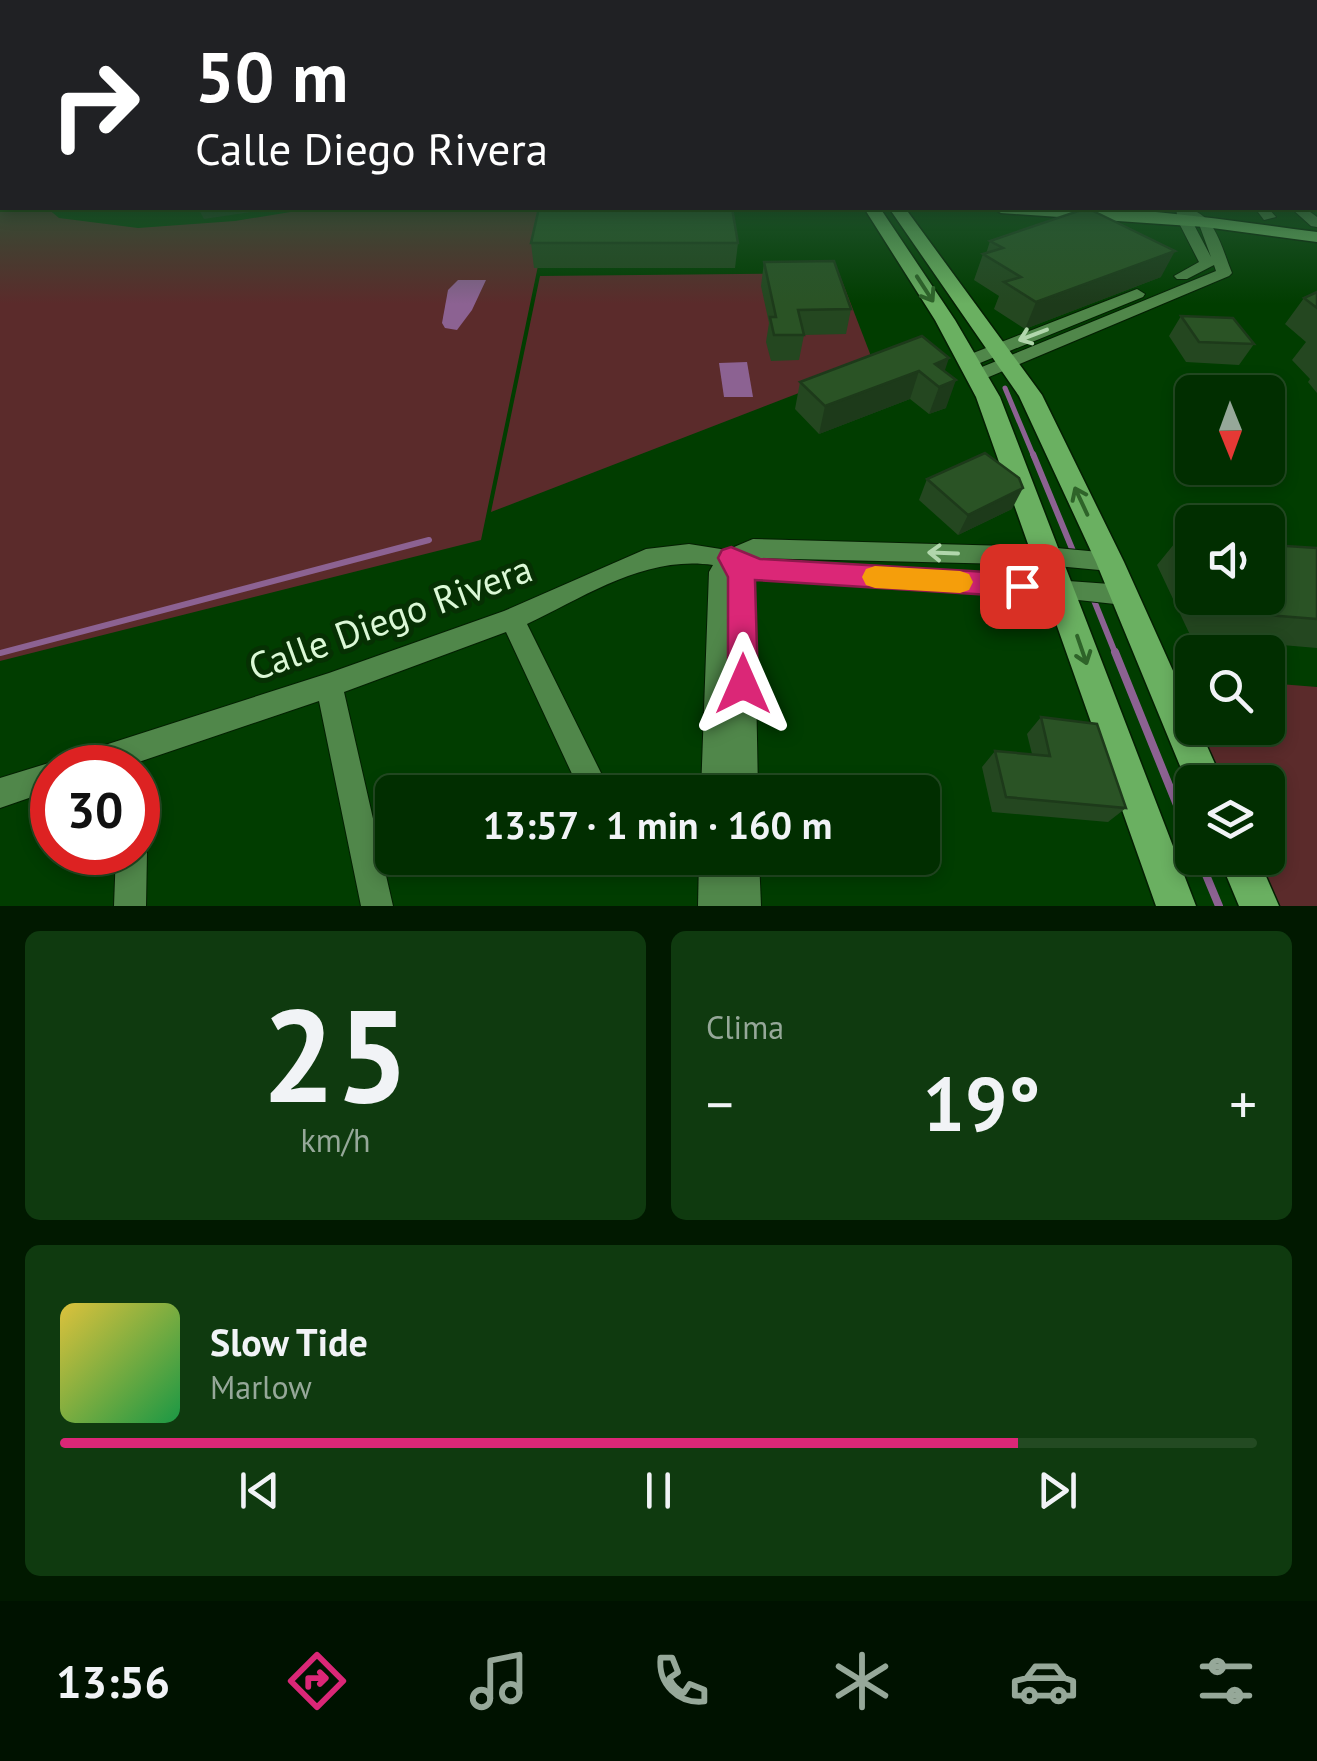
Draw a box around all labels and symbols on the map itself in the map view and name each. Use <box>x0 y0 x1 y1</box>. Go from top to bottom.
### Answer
one-way arrow <box>915 274 935 303</box>
one-way arrow <box>1018 327 1049 345</box>
north arrow <box>1175 375 1285 485</box>
one-way arrow <box>1071 487 1090 517</box>
street label: Calle Diego Rivera <box>242 543 538 691</box>
one-way arrow <box>927 543 959 562</box>
pin <box>980 544 1065 629</box>
position arrow <box>691 632 795 736</box>
one-way arrow <box>1074 633 1092 665</box>
speed limit sign: 30 <box>30 745 160 875</box>

